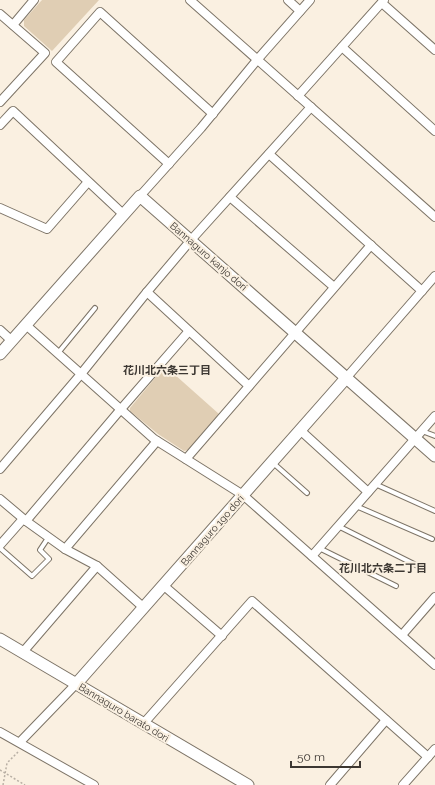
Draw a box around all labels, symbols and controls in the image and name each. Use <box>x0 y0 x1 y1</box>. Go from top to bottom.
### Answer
street label: Bannaguro kanjo dori <box>168 220 249 293</box>
district label: 花川北六条三丁目 <box>123 364 211 377</box>
street label: Bannaguro 1go dori <box>179 493 246 568</box>
district label: 花川北六条二丁目 <box>339 562 427 575</box>
street label: Bannaguro barato dori <box>77 681 171 744</box>
scale bar <box>291 743 360 769</box>
text: 50 m <box>297 750 325 764</box>

